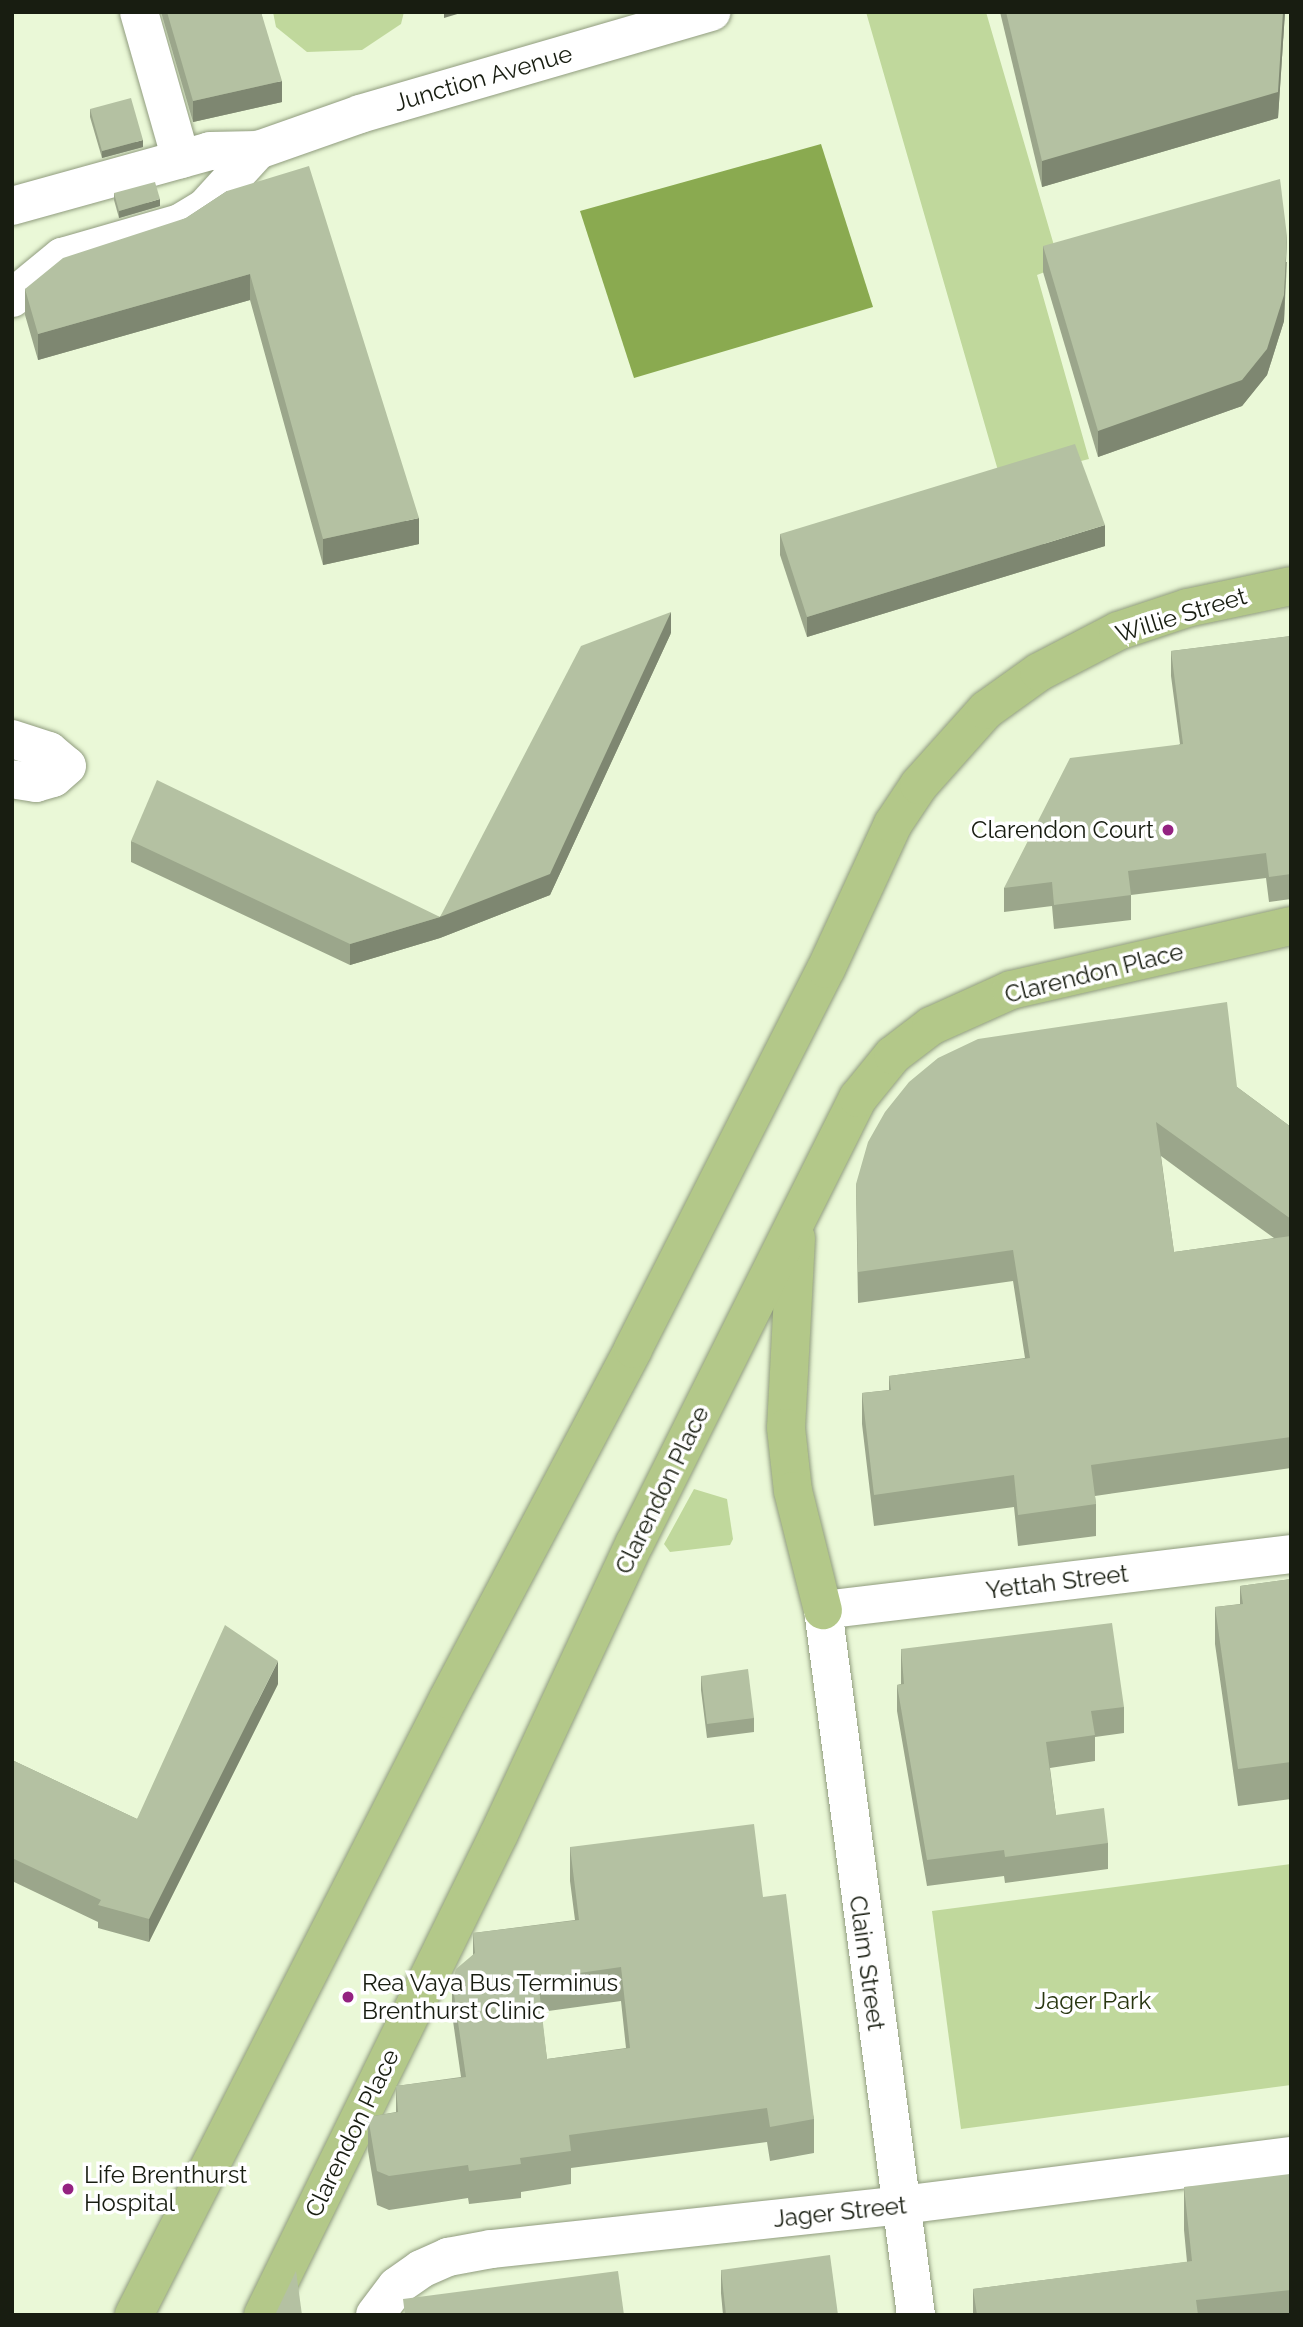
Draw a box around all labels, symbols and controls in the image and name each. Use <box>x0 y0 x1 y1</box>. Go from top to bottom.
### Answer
street label: Junction Avenue <box>390 39 576 117</box>
street label: Willie Street <box>1112 581 1250 649</box>
place label: Clarendon Court <box>971 816 1154 844</box>
marker: Clarendon Court <box>1160 822 1176 838</box>
street label: Clarendon Place <box>1002 937 1186 1009</box>
street label: Clarendon Place <box>609 1401 715 1579</box>
street label: Yettah Street <box>984 1559 1130 1605</box>
street label: Claim Street <box>843 1894 891 2032</box>
place label: Rea Vaya Bus Terminus Brenthurst Clinic <box>362 1969 620 2025</box>
park label: Jager Park <box>1035 1987 1151 2015</box>
marker: Rea Vaya Bus Terminus Brenthurst Clinic <box>340 1989 356 2005</box>
street label: Clarendon Place <box>299 2044 405 2222</box>
place label: Life Brenthurst Hospital <box>84 2161 247 2217</box>
marker: Life Brenthurst Hospital <box>58 2179 78 2199</box>
street label: Jager Street <box>772 2191 908 2233</box>

